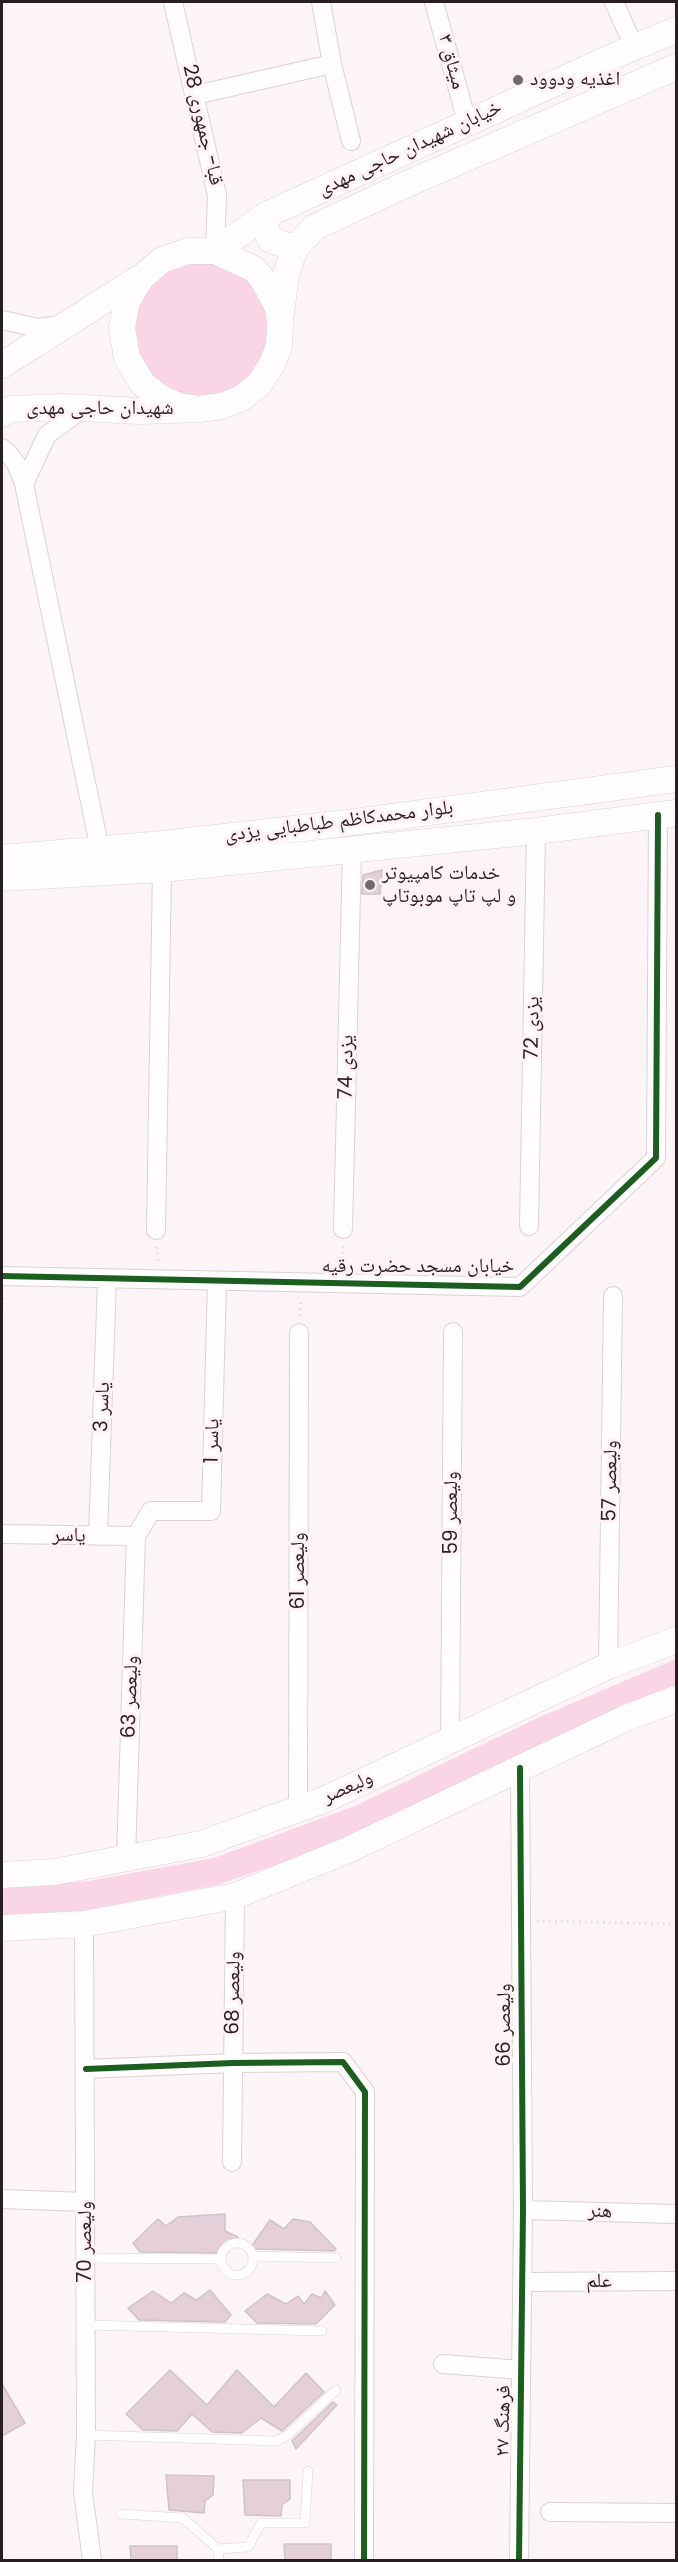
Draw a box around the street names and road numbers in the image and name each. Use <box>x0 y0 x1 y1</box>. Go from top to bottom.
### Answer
street label: میثاق ۳ <box>432 32 470 92</box>
street label: قبا- جمهوری 28 <box>176 62 228 188</box>
street label: خیابان شهیدان حاجی مهدی <box>314 96 506 202</box>
street label: شهیدان حاجی مهدی <box>26 397 174 421</box>
street label: بلوار محمدکاظم طباطبایی یزدی <box>223 796 455 848</box>
street label: یزدی 72 <box>520 996 546 1060</box>
street label: یزدی 74 <box>334 1035 360 1099</box>
street label: خیابان مسجد حضرت رقیه <box>322 1255 514 1279</box>
street label: یاسر 3 <box>90 1381 116 1433</box>
street label: یاسر 1 <box>201 1418 225 1464</box>
street label: ولیعصر 57 <box>598 1440 624 1522</box>
street label: ولیعصر 59 <box>440 1471 464 1555</box>
street label: یاسر <box>52 1524 86 1548</box>
street label: ولیعصر 61 <box>287 1532 311 1610</box>
street label: ولیعصر 63 <box>118 1655 144 1739</box>
street label: ولیعصر <box>319 1766 377 1810</box>
street label: ولیعصر 68 <box>221 1951 247 2035</box>
street label: ولیعصر 66 <box>493 1983 517 2067</box>
street label: هنر <box>588 2200 612 2224</box>
street label: ولیعصر 70 <box>74 2201 98 2283</box>
street label: علم <box>586 2270 612 2294</box>
street label: فرهنگ ۲۷ <box>491 2385 517 2457</box>

